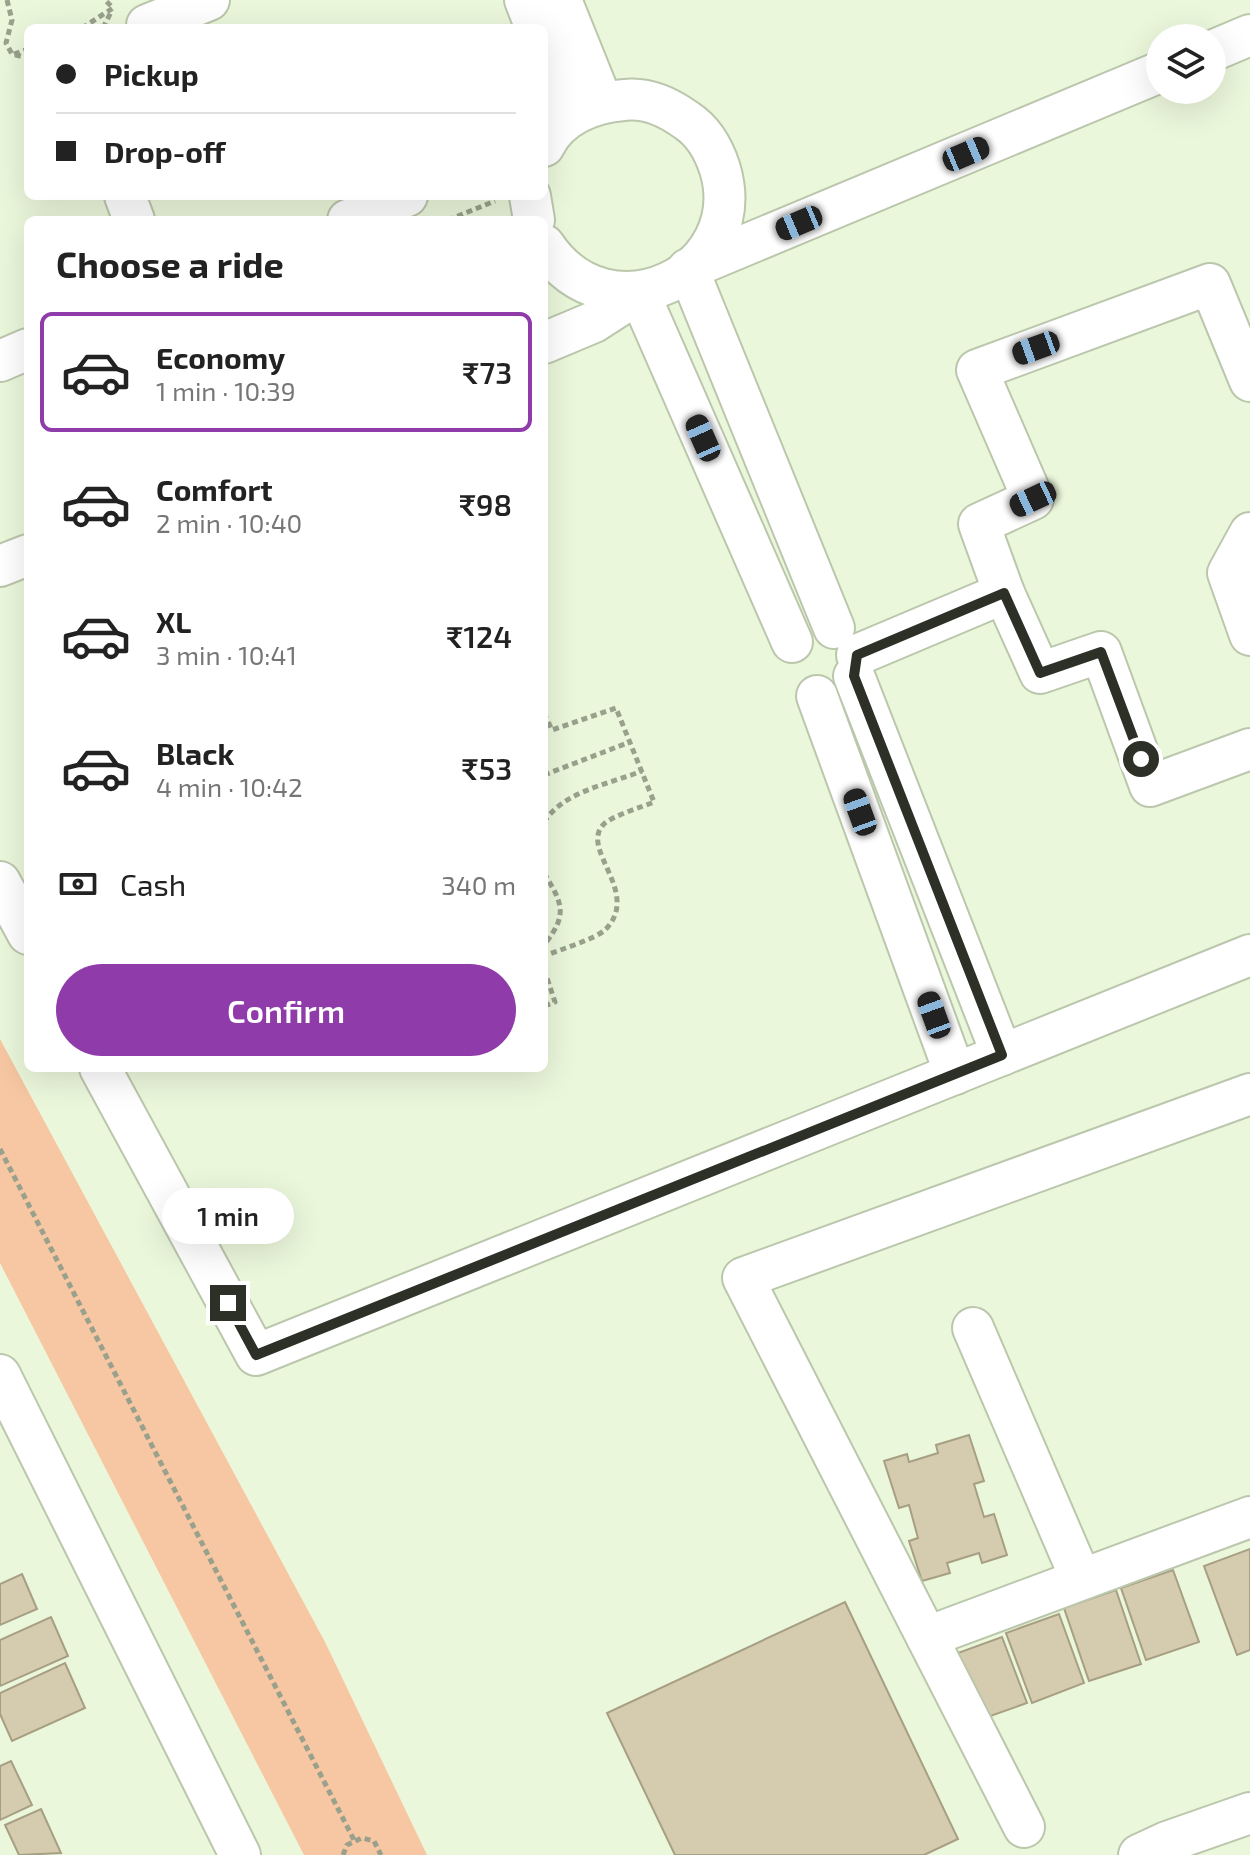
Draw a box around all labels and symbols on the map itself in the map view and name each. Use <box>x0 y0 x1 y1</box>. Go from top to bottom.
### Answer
car <box>939 134 993 174</box>
car <box>772 203 826 243</box>
car <box>1009 329 1063 367</box>
car <box>682 411 724 465</box>
car <box>1006 478 1060 520</box>
route start <box>1123 741 1159 777</box>
car <box>841 785 879 839</box>
car <box>915 988 953 1042</box>
callout: 1 min <box>162 1187 294 1243</box>
route end <box>210 1285 246 1321</box>

